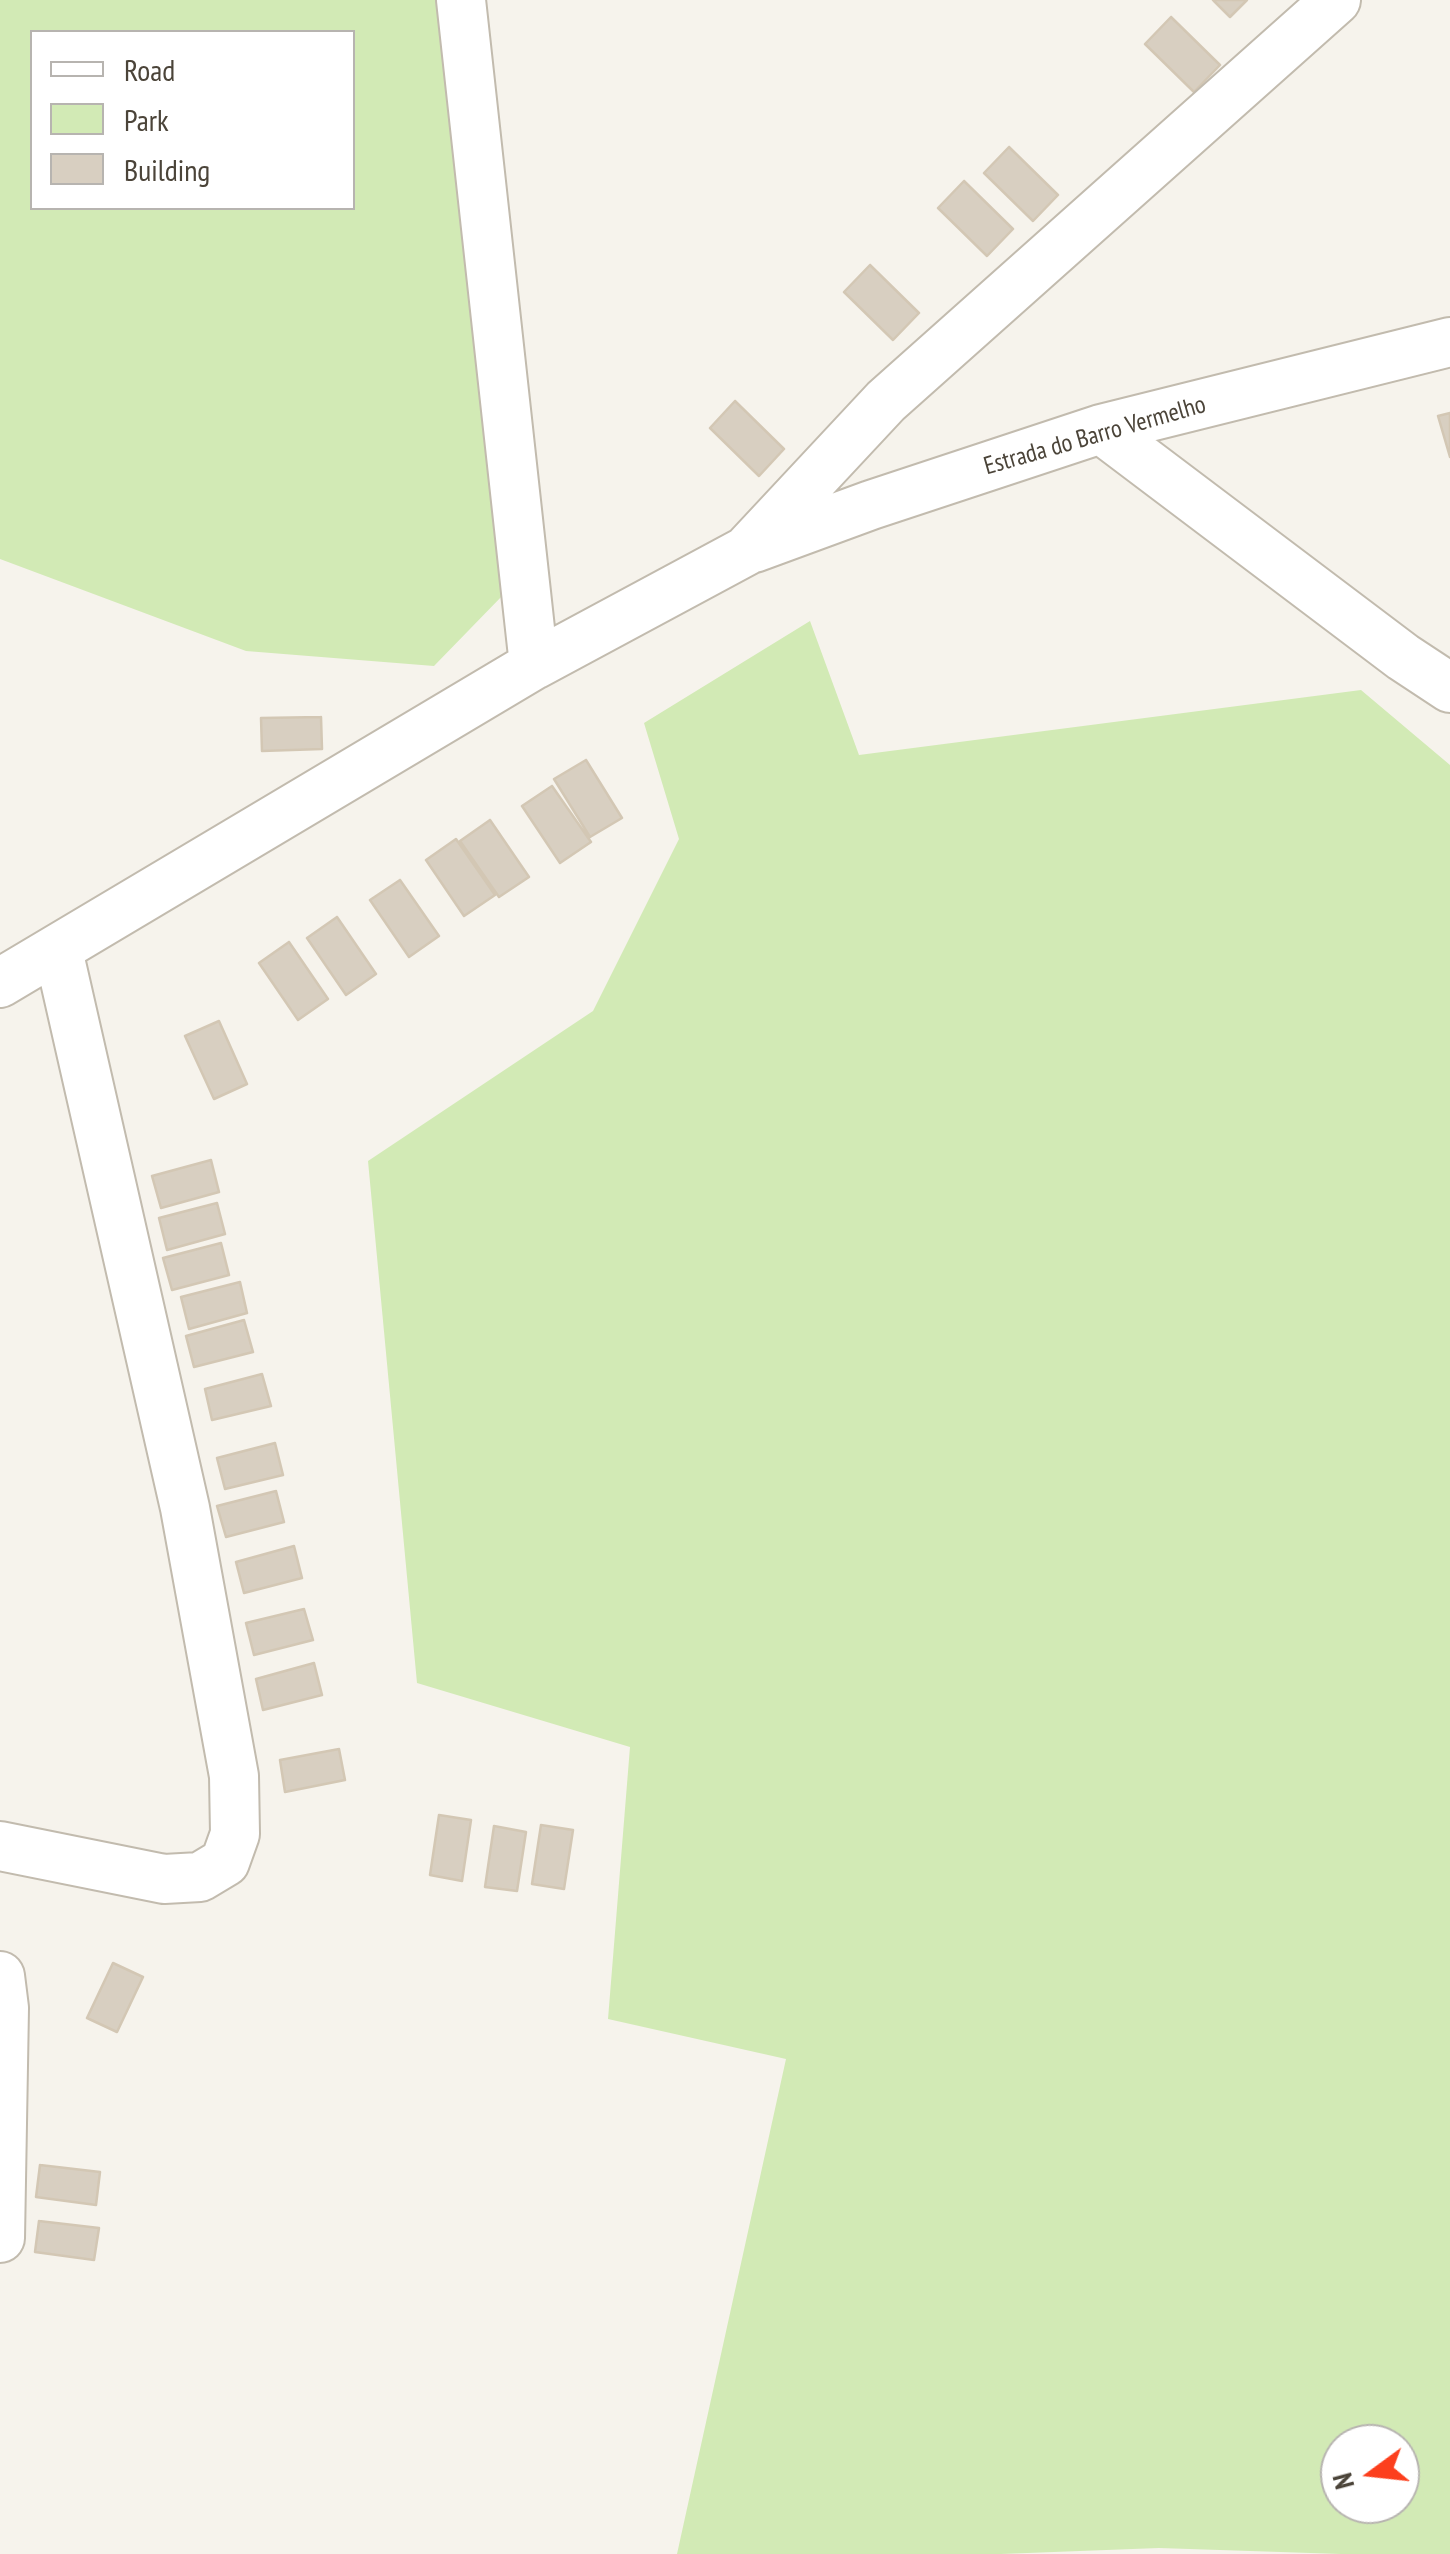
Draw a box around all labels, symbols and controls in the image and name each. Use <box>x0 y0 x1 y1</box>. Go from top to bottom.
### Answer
legend <box>30 30 355 210</box>
text: Road <box>124 50 175 89</box>
text: Park <box>124 100 169 139</box>
text: Building <box>124 150 210 189</box>
street label: Estrada do Barro Vermelho <box>981 390 1209 482</box>
north arrow <box>1320 2424 1420 2524</box>
text: N <box>1323 2469 1362 2493</box>

